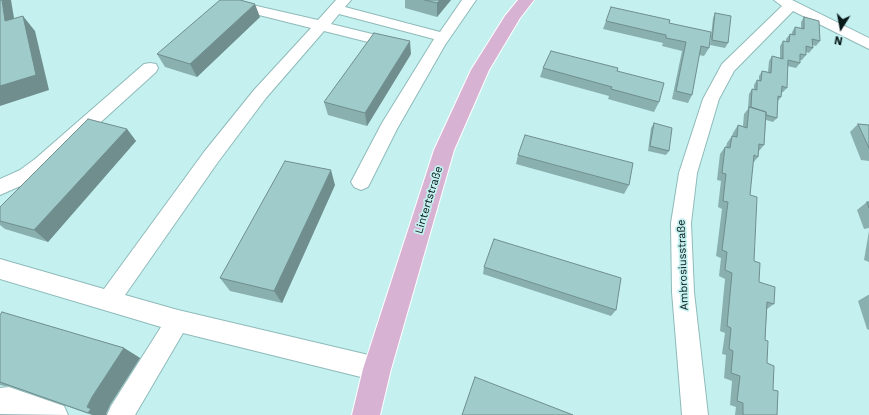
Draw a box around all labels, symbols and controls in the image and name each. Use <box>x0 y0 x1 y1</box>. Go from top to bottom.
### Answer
north arrow <box>821 8 861 48</box>
text: N <box>833 33 844 47</box>
street label: Lintertstraße <box>412 165 446 235</box>
street label: Ambrosiusstraße <box>675 219 691 311</box>

